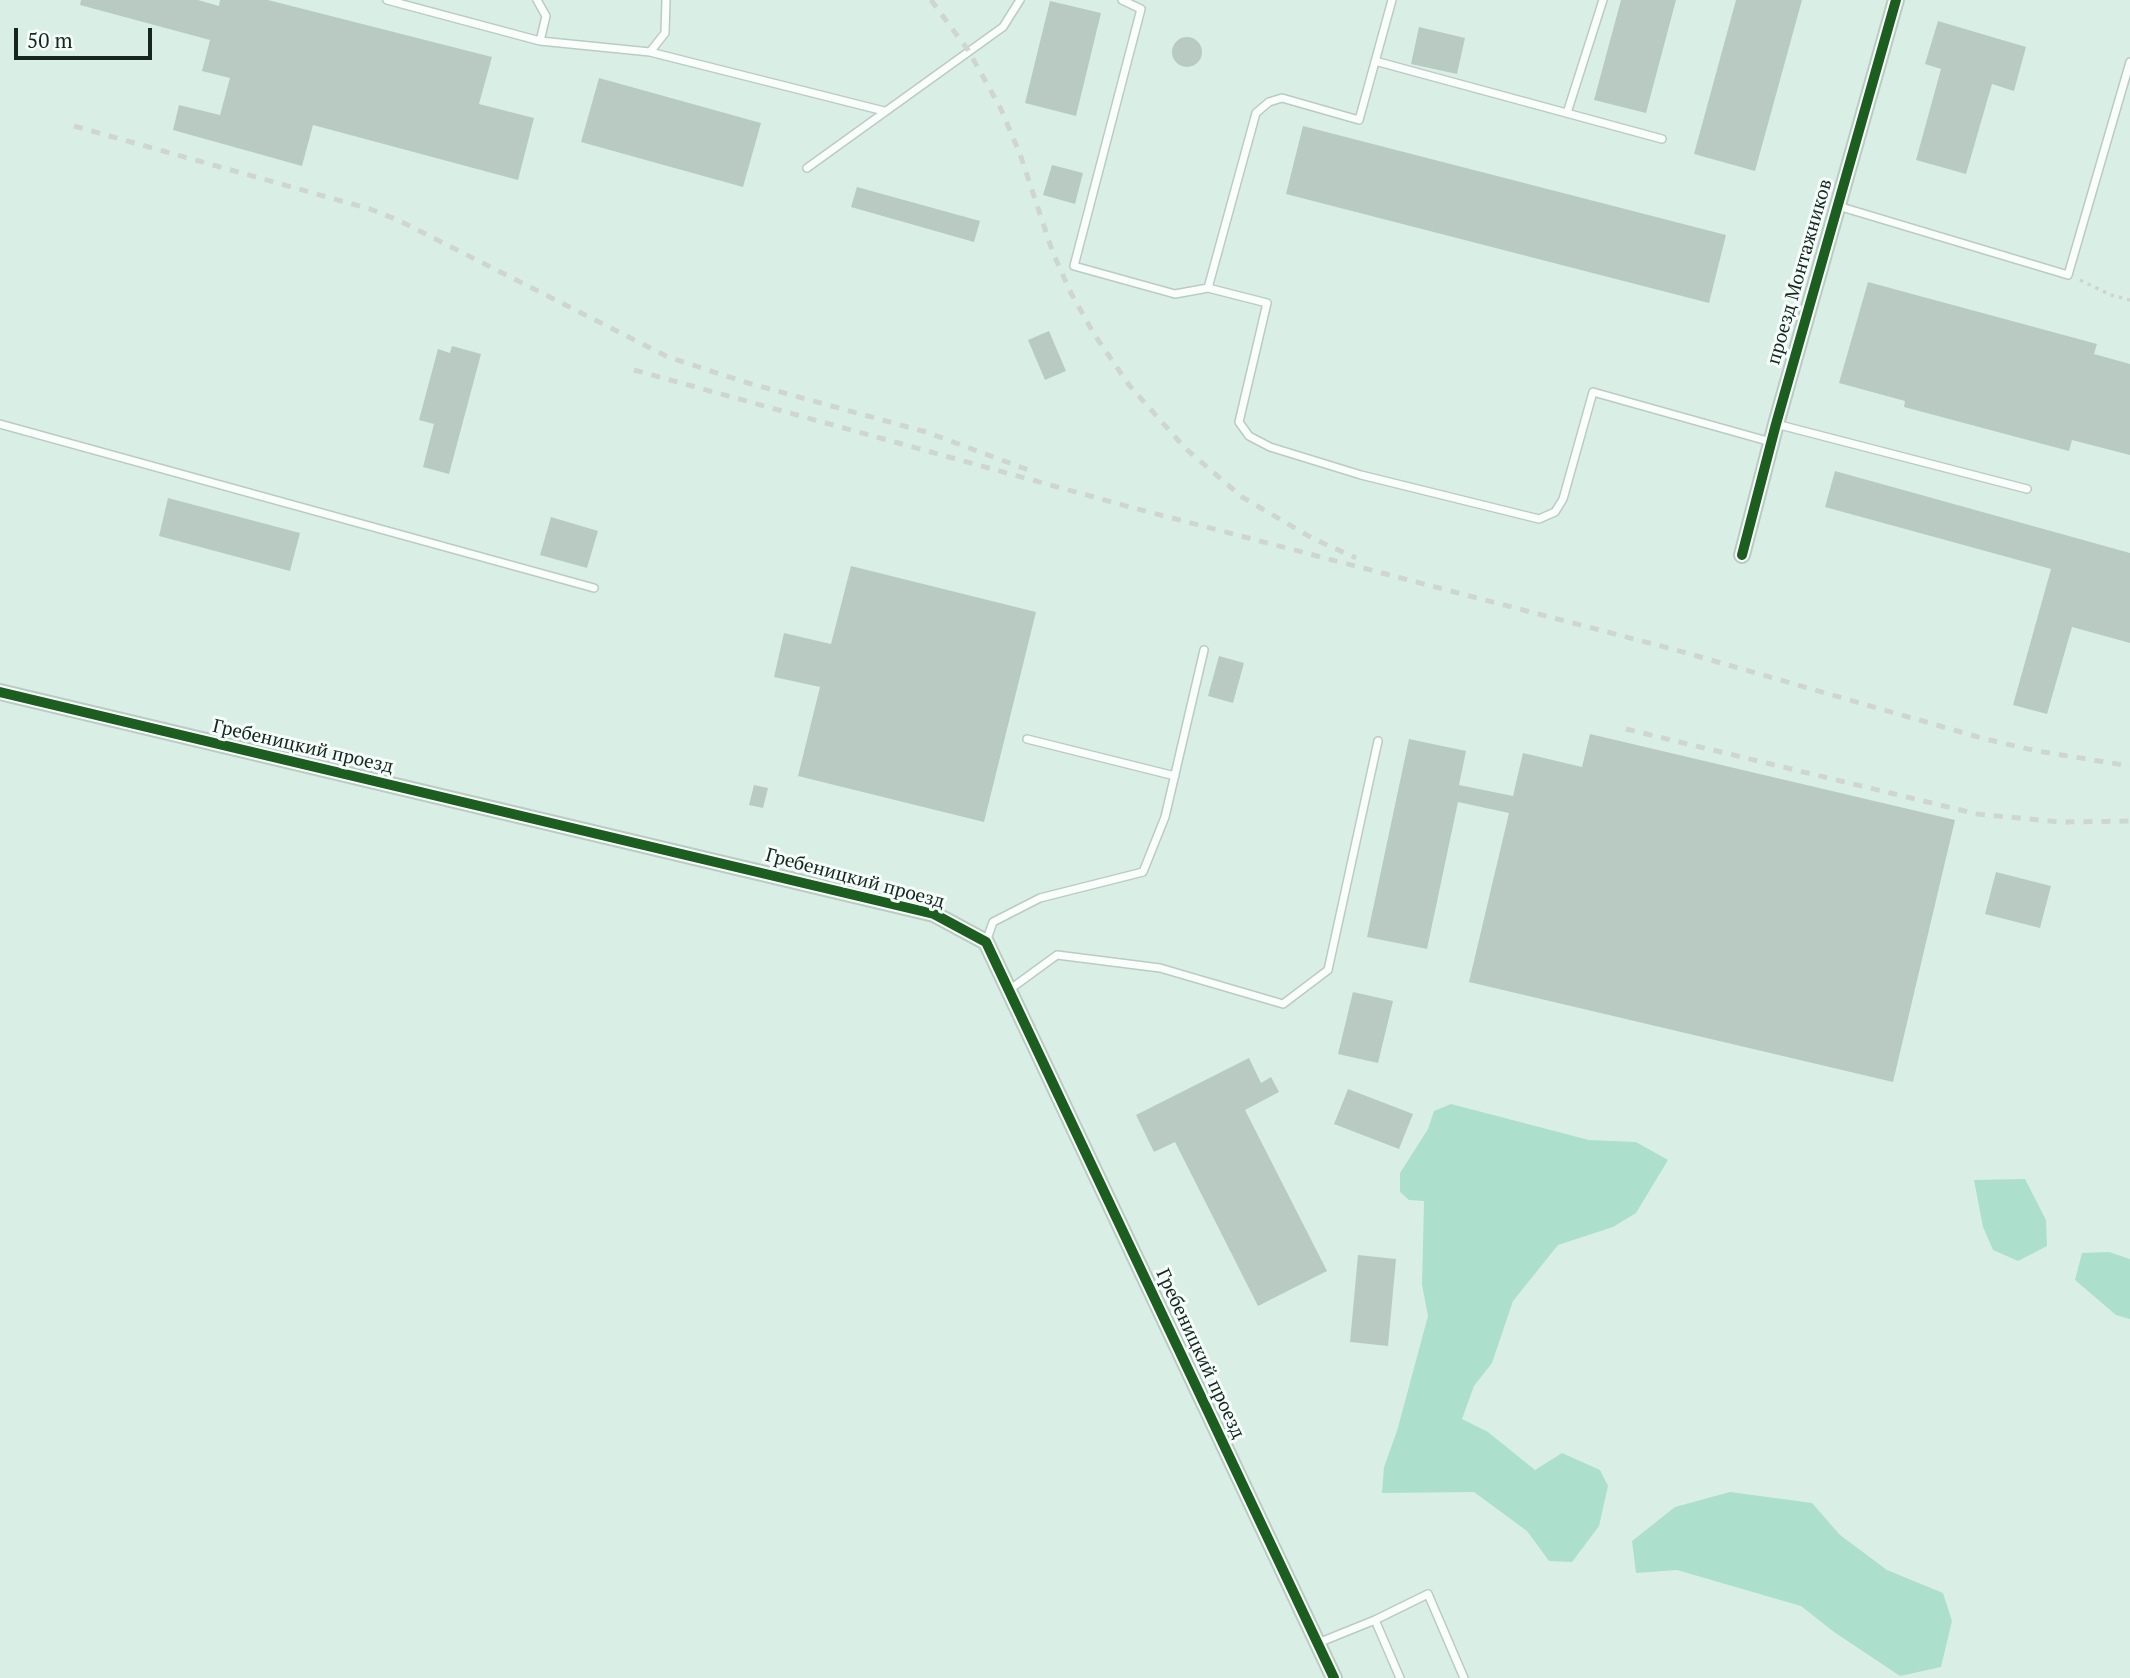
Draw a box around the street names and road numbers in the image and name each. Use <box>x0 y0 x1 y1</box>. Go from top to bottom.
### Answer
street label: проезд Монтажников <box>1763 177 1837 367</box>
street label: Гребеницкий проезд <box>210 715 396 779</box>
street label: Гребеницкий проезд <box>763 844 947 914</box>
street label: Гребеницкий проезд <box>1151 1265 1249 1443</box>

